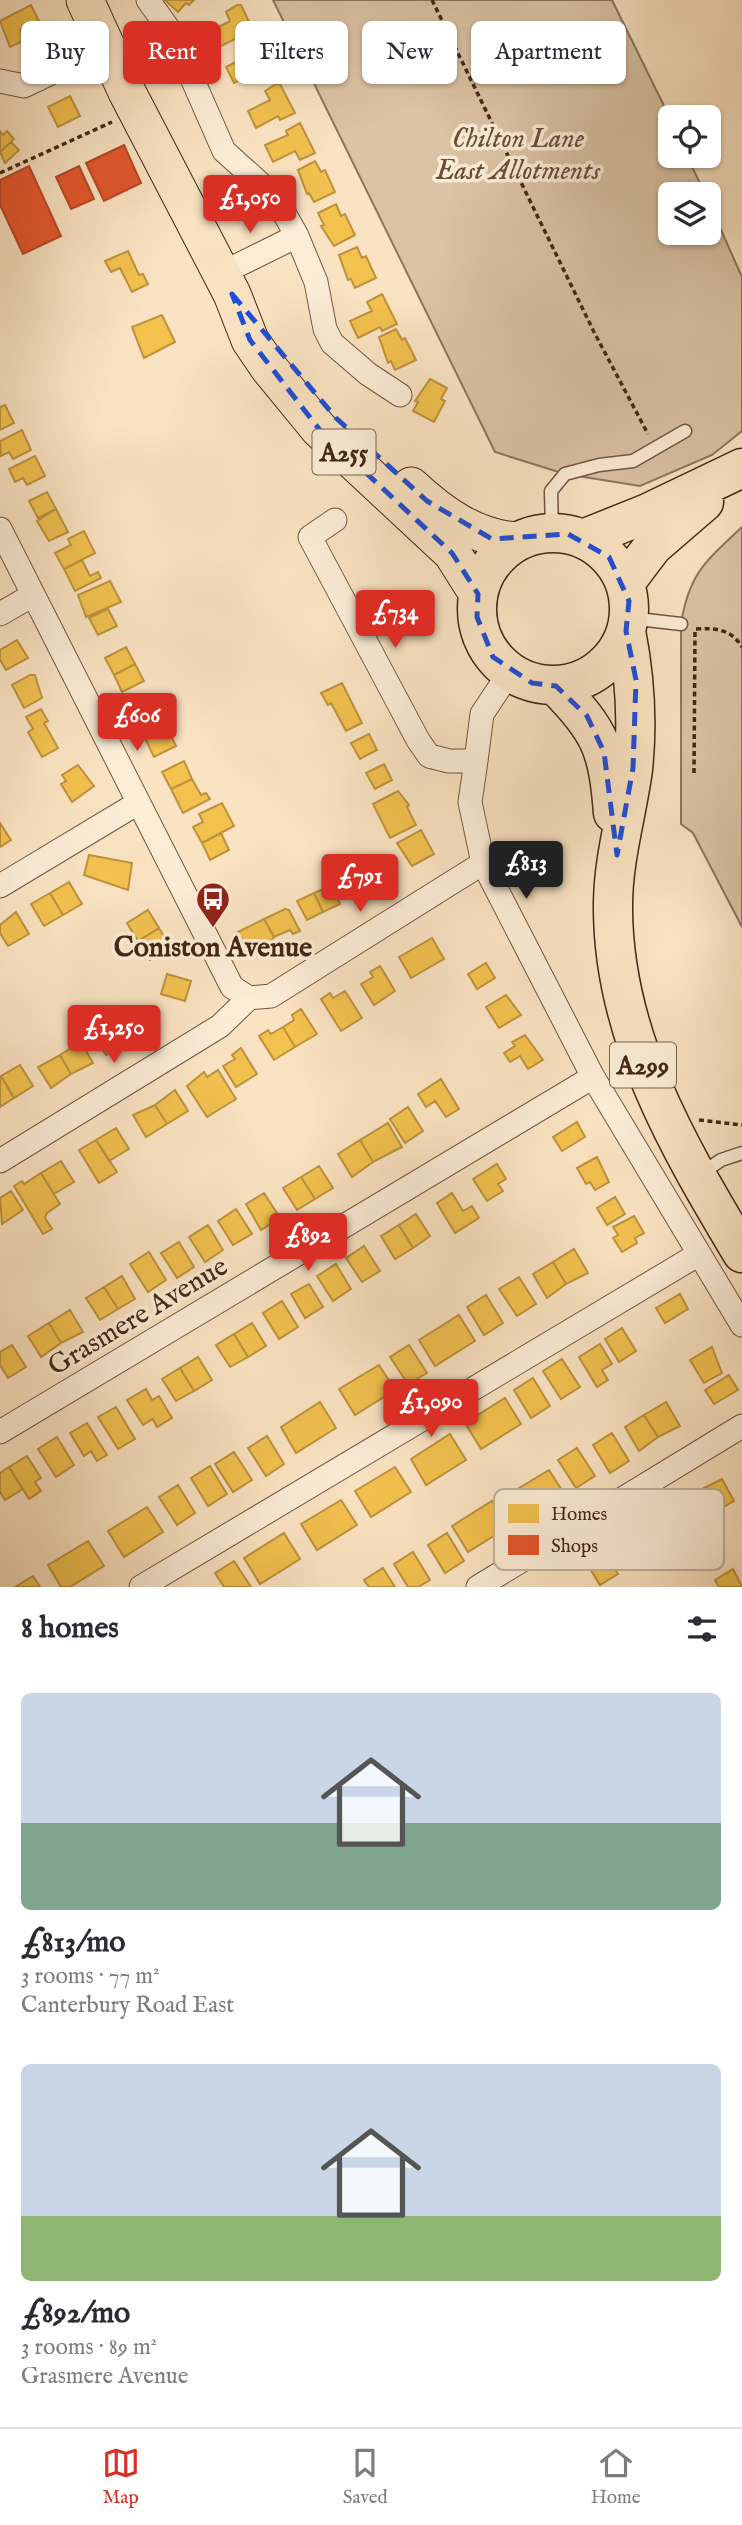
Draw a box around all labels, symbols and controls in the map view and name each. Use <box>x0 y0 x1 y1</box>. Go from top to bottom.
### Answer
chip: Buy <box>21 21 109 84</box>
chip: Rent <box>123 21 221 84</box>
chip: Filters <box>235 21 348 84</box>
chip: New <box>362 21 457 84</box>
chip: Apartment <box>471 21 626 84</box>
map controls <box>658 105 721 245</box>
button: locate <box>658 105 721 168</box>
park label: Chilton Lane East Allotments <box>435 122 601 189</box>
pin: £1,050 <box>193 176 307 235</box>
button: layers <box>658 182 721 245</box>
text: £1,050 <box>219 183 281 212</box>
road number: A255 <box>312 430 376 474</box>
pin: £734 <box>354 590 436 650</box>
text: £734 <box>372 598 418 627</box>
pin: £606 <box>96 694 178 753</box>
text: £606 <box>114 701 160 730</box>
pin: £813 <box>485 842 567 901</box>
text: £813 <box>505 849 547 878</box>
pin: £791 <box>319 855 401 914</box>
text: £791 <box>337 862 383 891</box>
bus stop icon: Coniston Avenue <box>194 880 232 929</box>
place label: Coniston Avenue <box>114 931 312 966</box>
pin: £1,250 <box>57 1006 171 1065</box>
text: £1,250 <box>84 1013 144 1042</box>
road number: A299 <box>610 1042 676 1088</box>
pin: £892 <box>267 1214 349 1273</box>
text: £892 <box>285 1221 331 1250</box>
street label: Grasmere Avenue <box>42 1250 235 1385</box>
pin: £1,090 <box>374 1380 488 1439</box>
text: £1,090 <box>399 1387 463 1416</box>
legend <box>494 1489 724 1570</box>
text: Homes <box>551 1503 607 1527</box>
text: Shops <box>551 1535 598 1559</box>
text: 8 homes <box>21 1610 119 1648</box>
icon: filters <box>683 1610 721 1648</box>
icon: home <box>308 1739 434 1865</box>
text: £813/mo <box>21 1924 125 1962</box>
text: 3 rooms · 77 m² <box>21 1962 160 1991</box>
text: Canterbury Road East <box>21 1991 234 2020</box>
icon: home <box>308 2110 434 2236</box>
text: £892/mo <box>21 2295 130 2333</box>
text: 3 rooms · 89 m² <box>21 2333 157 2362</box>
text: Grasmere Avenue <box>21 2362 188 2391</box>
tab: Map <box>102 2444 140 2510</box>
tab: Saved <box>343 2444 388 2510</box>
tab: Home <box>591 2444 640 2510</box>

